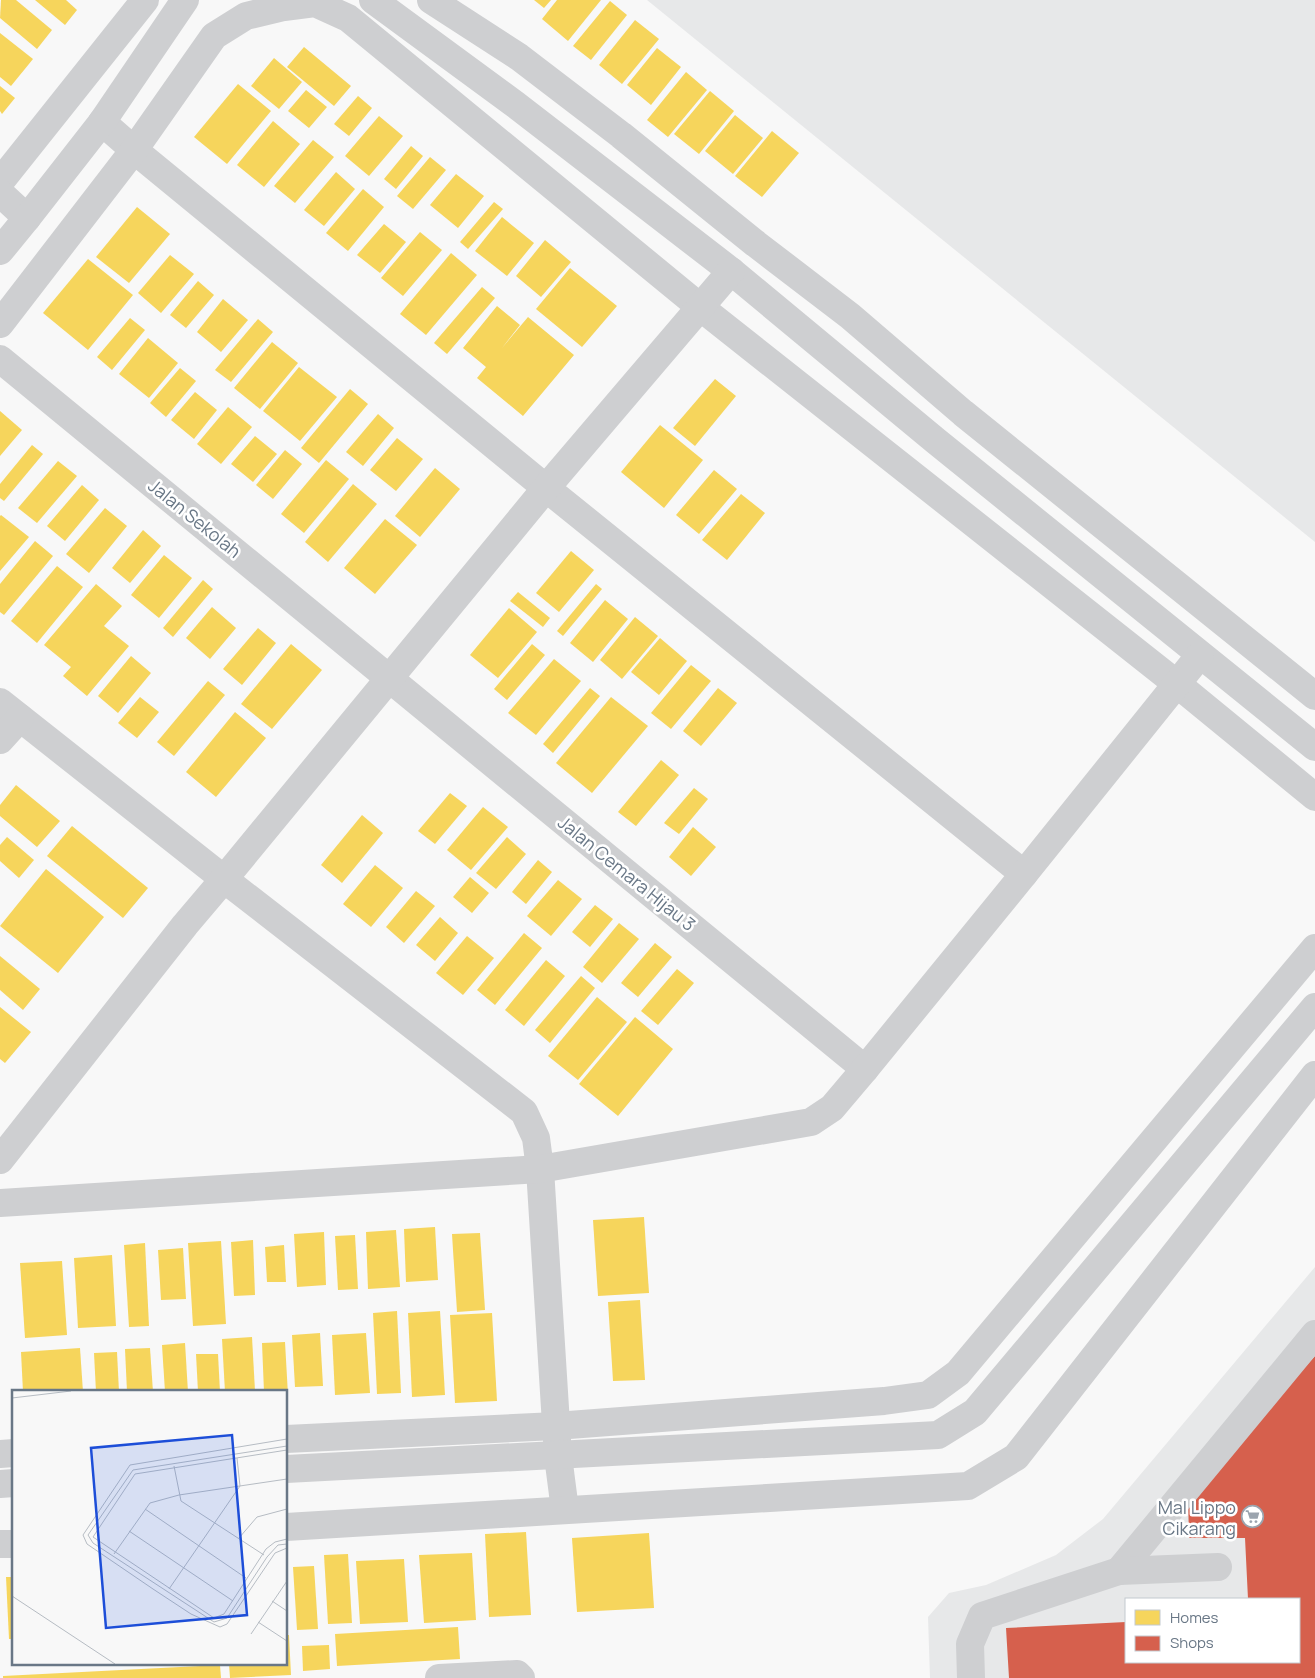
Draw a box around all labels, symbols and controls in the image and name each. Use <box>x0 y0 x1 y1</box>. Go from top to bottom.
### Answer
street label: Jalan Sekolah <box>144 473 246 563</box>
street label: Jalan Cemara Hijau 3 <box>553 810 701 936</box>
inset map <box>12 1390 288 1666</box>
place label: Mal Lippo Cikarang <box>1158 1495 1236 1540</box>
supermarket icon: Mal Lippo Cikarang <box>1240 1505 1264 1529</box>
legend <box>1125 1598 1300 1663</box>
text: Homes <box>1170 1607 1219 1628</box>
text: Shops <box>1170 1632 1214 1653</box>

